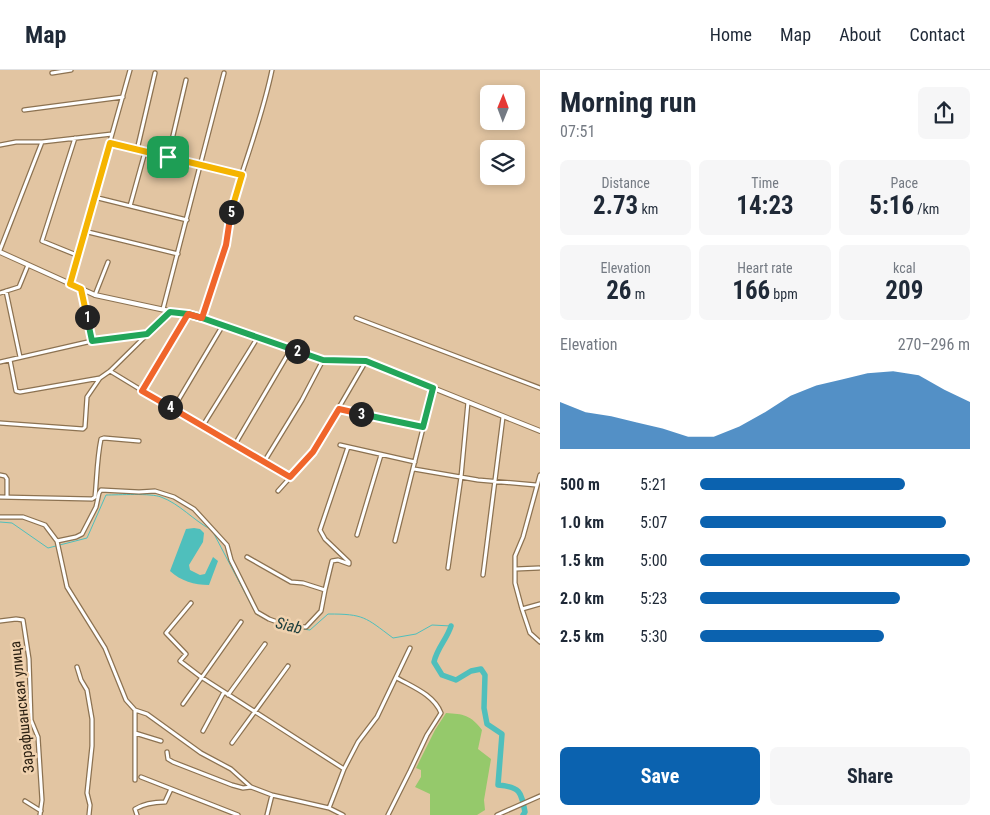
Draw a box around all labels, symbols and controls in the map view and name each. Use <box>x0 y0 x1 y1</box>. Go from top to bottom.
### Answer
text: Map <box>25 21 66 49</box>
text: Home <box>710 24 752 45</box>
text: Map <box>780 24 811 45</box>
text: About <box>839 24 881 45</box>
text: Contact <box>909 24 965 45</box>
north arrow <box>480 85 525 130</box>
map controls <box>480 85 525 185</box>
text: Morning run <box>560 86 696 119</box>
button: share <box>918 87 970 139</box>
text: 07:51 <box>560 122 595 141</box>
pin <box>147 136 189 178</box>
button: layers <box>480 140 525 185</box>
icon: arrive <box>154 143 182 171</box>
text: Distance <box>602 175 650 191</box>
text: Time <box>751 175 779 191</box>
text: Pace <box>891 175 918 191</box>
text: 2.73 <box>593 191 638 220</box>
text: 14:23 <box>736 191 794 220</box>
text: 5:16 <box>869 191 914 220</box>
pin: 5 <box>218 200 244 224</box>
text: km <box>638 201 658 217</box>
text: /km <box>914 201 939 217</box>
text: 5 <box>228 204 235 220</box>
text: Elevation <box>600 260 651 276</box>
text: Heart rate <box>737 260 793 276</box>
text: kcal <box>893 260 916 276</box>
text: 26 <box>606 276 631 305</box>
text: 166 <box>732 276 770 305</box>
text: 209 <box>885 276 923 305</box>
text: m <box>631 286 645 302</box>
text: bpm <box>770 286 798 302</box>
pin: 1 <box>74 304 100 330</box>
text: 1 <box>84 309 91 325</box>
text: Elevation <box>560 335 618 354</box>
text: 270–296 m <box>898 335 970 354</box>
pin: 2 <box>284 338 310 364</box>
text: 2 <box>294 343 301 359</box>
pin: 4 <box>158 394 182 420</box>
text: 4 <box>167 399 174 415</box>
pin: 3 <box>348 402 374 426</box>
text: 3 <box>358 406 365 422</box>
text: 500 m <box>560 475 600 494</box>
text: 5:21 <box>640 475 667 494</box>
text: 1.0 km <box>560 513 604 532</box>
text: 5:07 <box>640 513 667 532</box>
text: 1.5 km <box>560 551 604 570</box>
text: 5:00 <box>640 551 667 570</box>
text: 2.0 km <box>560 589 604 608</box>
text: 5:23 <box>640 589 667 608</box>
water label: Siab <box>274 613 304 638</box>
text: 2.5 km <box>560 627 604 646</box>
text: 5:30 <box>640 627 667 646</box>
street label: Зарафшанская улица <box>6 640 38 774</box>
button: Save <box>560 747 760 805</box>
button: Share <box>770 747 970 805</box>

